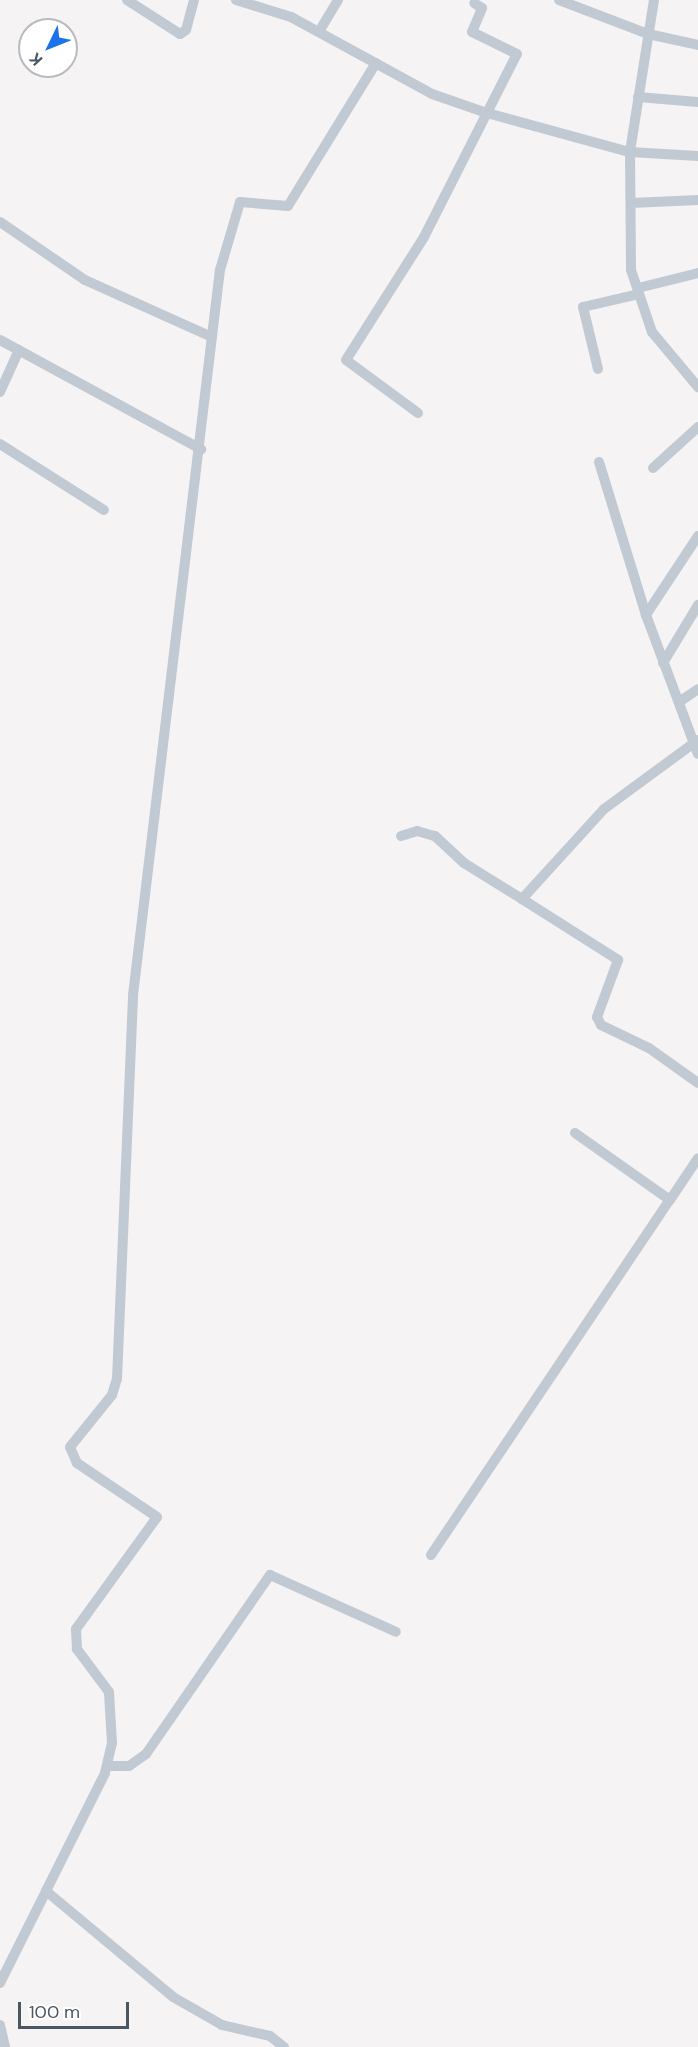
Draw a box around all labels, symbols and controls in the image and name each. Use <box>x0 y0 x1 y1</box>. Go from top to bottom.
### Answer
north arrow <box>18 18 78 78</box>
text: K <box>25 48 47 70</box>
scale bar <box>21 1990 132 2028</box>
text: 100 m <box>29 2000 80 2024</box>

